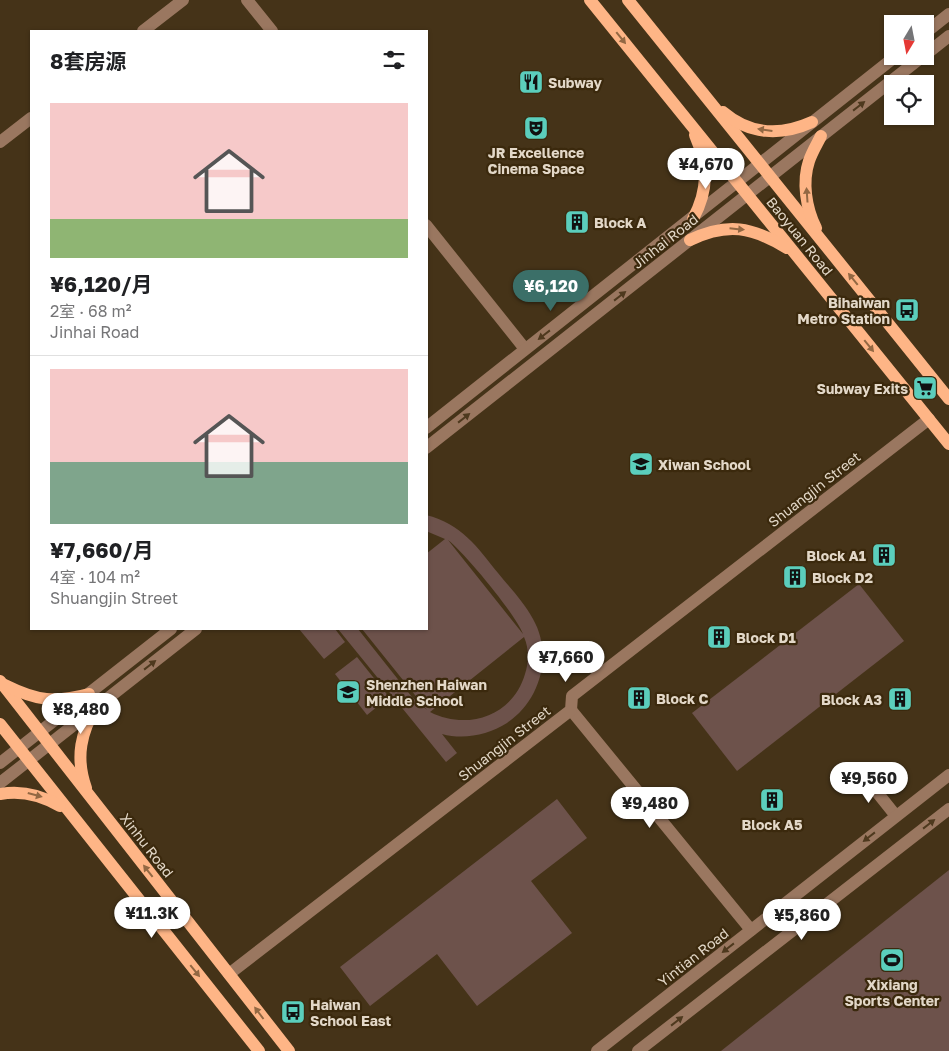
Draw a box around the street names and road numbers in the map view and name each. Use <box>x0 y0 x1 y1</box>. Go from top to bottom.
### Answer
street label: Baoyuan Road <box>763 193 837 279</box>
street label: Jinhai Road <box>629 210 701 272</box>
street label: Shuangjin Street <box>765 448 863 530</box>
street label: Shuangjin Street <box>455 702 553 784</box>
street label: Xinhu Road <box>117 810 177 880</box>
street label: Yintian Road <box>654 924 732 990</box>

